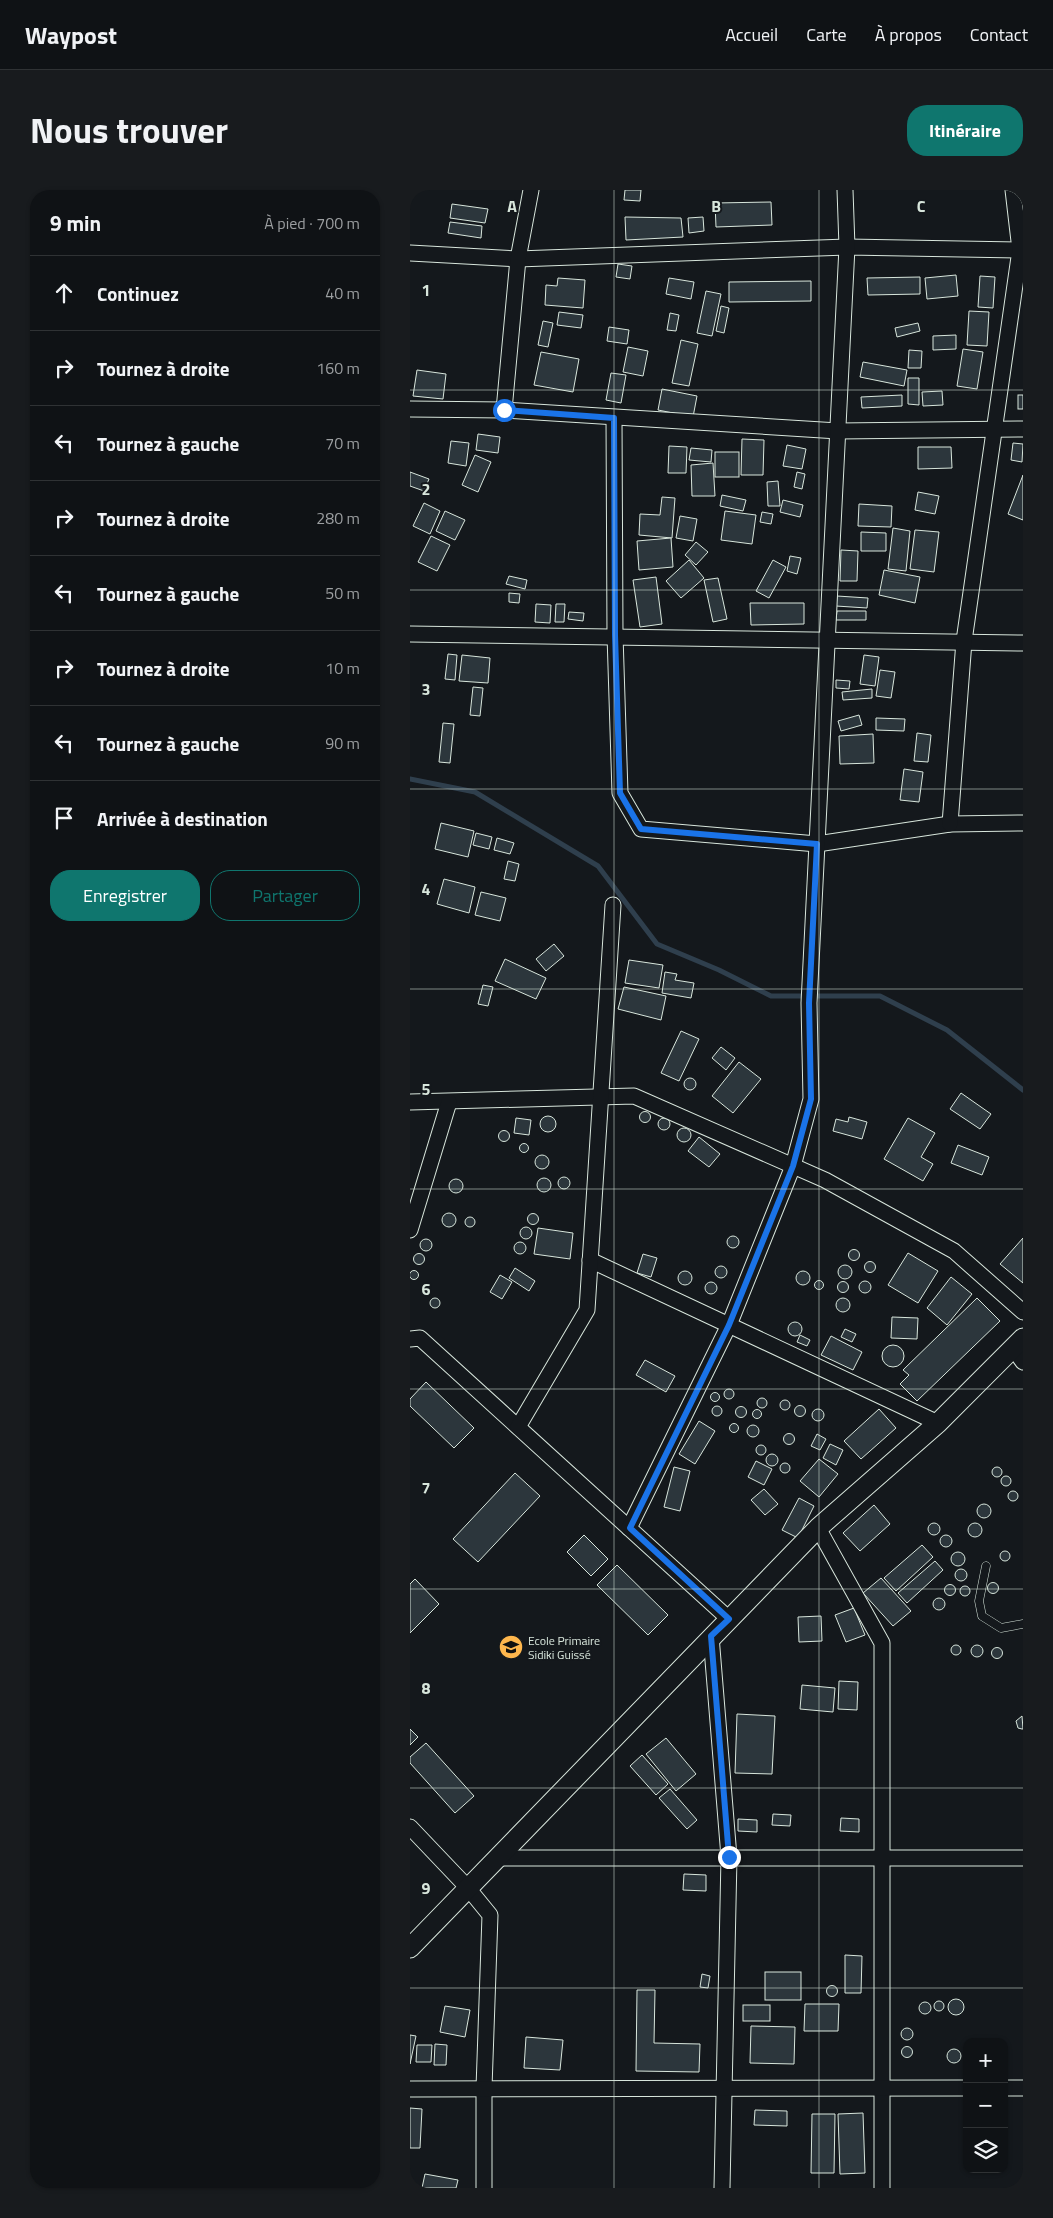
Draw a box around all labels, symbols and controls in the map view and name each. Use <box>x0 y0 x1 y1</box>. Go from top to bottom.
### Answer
text: Waypost <box>25 17 117 53</box>
text: Accueil <box>725 21 778 48</box>
text: Carte <box>806 21 847 48</box>
text: À propos <box>875 21 942 48</box>
text: Contact <box>970 21 1028 48</box>
text: Nous trouver <box>30 103 228 157</box>
button: Itinéraire <box>907 105 1023 156</box>
text: A <box>507 194 517 218</box>
text: B <box>711 194 721 218</box>
text: C <box>917 194 926 218</box>
text: 9 min <box>50 207 101 239</box>
text: À pied · 700 m <box>264 211 360 235</box>
text: 1 <box>422 278 430 302</box>
icon: ahead <box>50 279 78 307</box>
text: Continuez <box>97 279 179 308</box>
text: 40 m <box>325 281 360 305</box>
icon: right <box>50 354 78 382</box>
text: Tournez à droite <box>97 354 229 383</box>
text: 160 m <box>316 356 360 380</box>
route start <box>493 399 516 422</box>
icon: left <box>50 429 78 457</box>
text: Tournez à gauche <box>97 429 239 458</box>
text: 70 m <box>325 431 360 455</box>
text: 2 <box>422 477 430 501</box>
icon: right <box>50 504 78 532</box>
text: Tournez à droite <box>97 504 229 533</box>
text: 280 m <box>316 506 360 530</box>
icon: left <box>50 579 78 607</box>
text: Tournez à gauche <box>97 579 239 608</box>
text: 50 m <box>325 581 360 605</box>
icon: right <box>50 654 78 682</box>
text: Tournez à droite <box>97 654 229 683</box>
text: 10 m <box>325 656 360 680</box>
text: 3 <box>422 677 430 701</box>
icon: left <box>50 729 78 757</box>
text: Tournez à gauche <box>97 729 239 758</box>
text: 90 m <box>325 731 360 755</box>
icon: arrive <box>50 804 78 832</box>
text: Arrivée à destination <box>97 804 268 833</box>
button: Enregistrer <box>50 870 200 921</box>
button: Partager <box>210 870 360 921</box>
text: 4 <box>422 877 431 901</box>
text: 5 <box>422 1077 431 1101</box>
text: 6 <box>422 1277 431 1301</box>
text: 7 <box>422 1476 430 1500</box>
place label: Ecole Primaire Sidiki Guissé <box>528 1631 600 1664</box>
school or university icon: Ecole Primaire Sidiki Guissé <box>498 1634 524 1660</box>
text: 8 <box>422 1676 431 1700</box>
route end <box>718 1846 741 1869</box>
text: 9 <box>422 1876 431 1900</box>
map controls <box>963 2038 1008 2173</box>
button: + <box>963 2038 1008 2083</box>
button: − <box>963 2083 1008 2128</box>
button: layers <box>963 2128 1008 2173</box>

